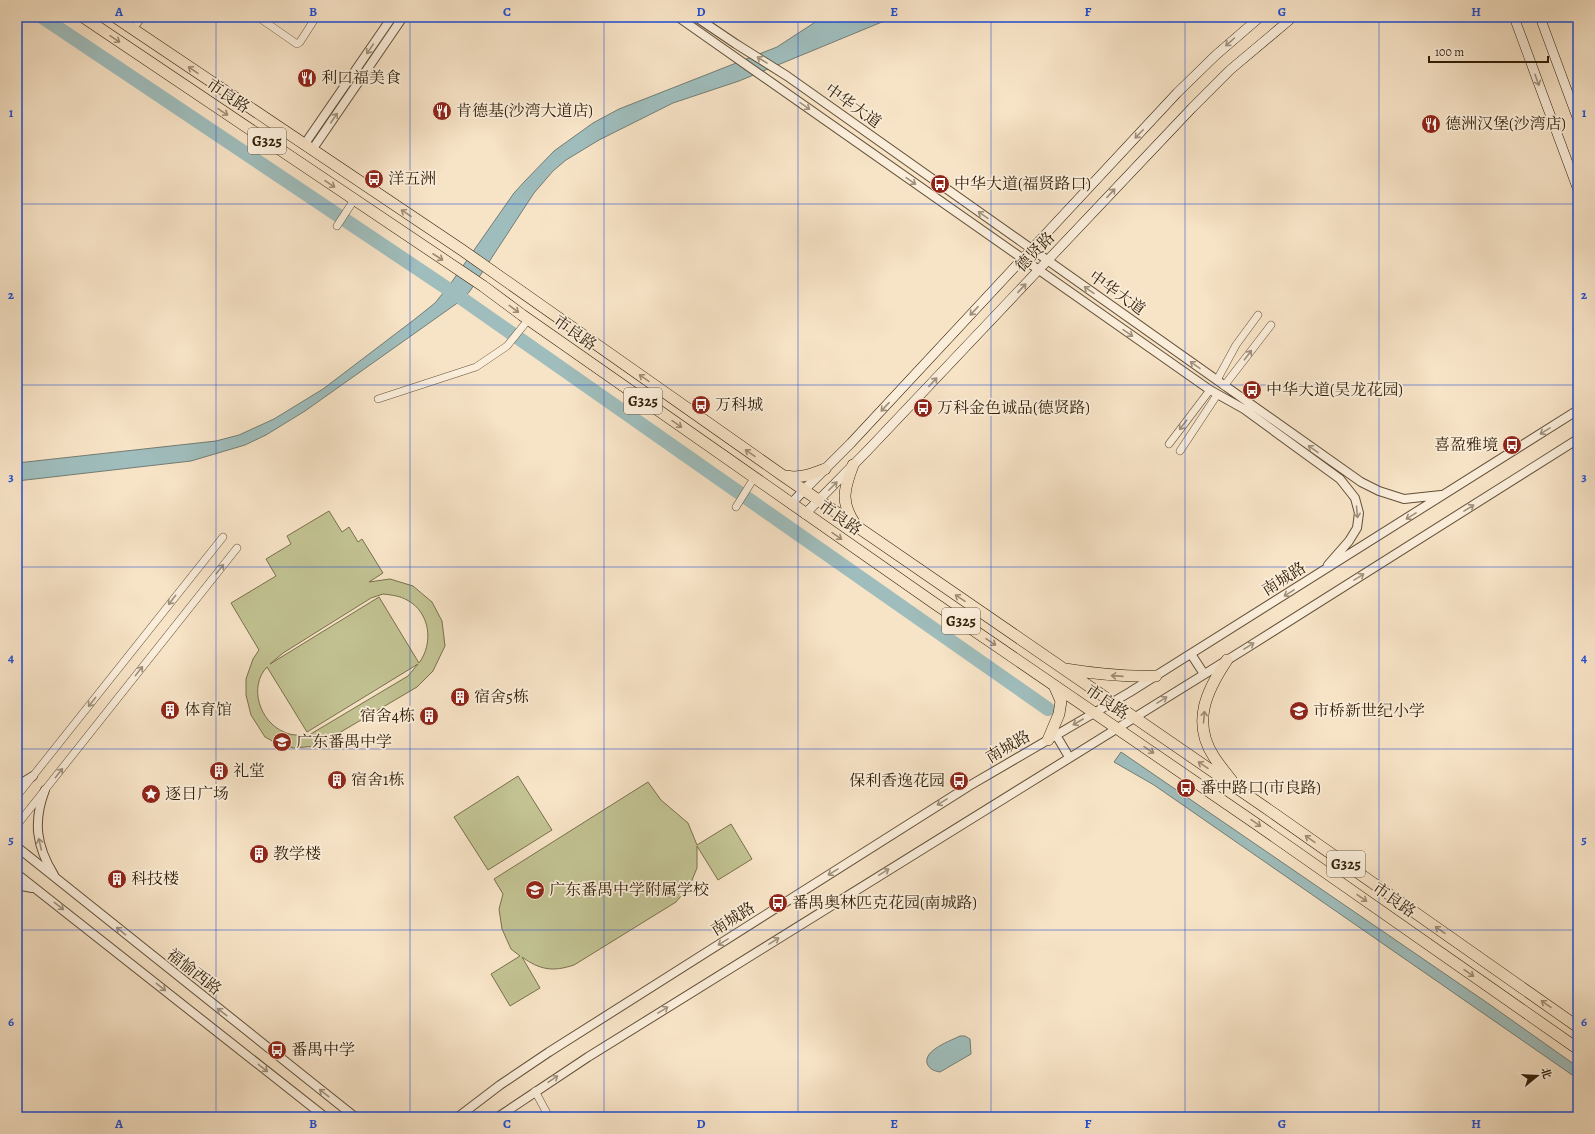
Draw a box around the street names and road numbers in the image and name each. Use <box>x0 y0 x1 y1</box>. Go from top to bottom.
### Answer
street label: 市良路 <box>202 73 254 119</box>
street label: 中华大道 <box>820 79 886 133</box>
road number: G325 <box>248 128 286 154</box>
street label: 德贤路 <box>1010 227 1060 277</box>
street label: 中华大道 <box>1084 266 1150 320</box>
street label: 市良路 <box>549 310 601 356</box>
road number: G325 <box>624 388 662 414</box>
street label: 市良路 <box>814 495 866 541</box>
street label: 南城路 <box>1258 557 1310 601</box>
road number: G325 <box>942 608 980 634</box>
street label: 市良路 <box>1081 679 1133 725</box>
street label: 南城路 <box>982 725 1034 769</box>
road number: G325 <box>1327 851 1365 877</box>
street label: 市良路 <box>1368 877 1420 923</box>
street label: 南城路 <box>707 897 759 941</box>
street label: 福愉西路 <box>162 944 226 1000</box>

